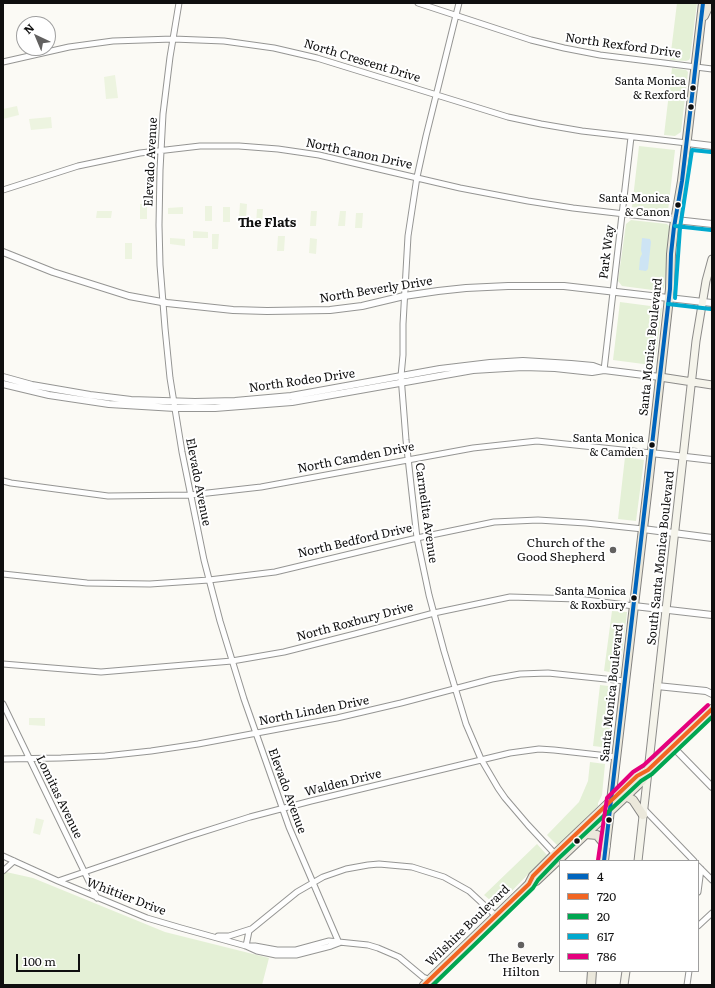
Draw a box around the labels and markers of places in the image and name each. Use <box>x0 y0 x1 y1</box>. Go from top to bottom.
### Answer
place label: Santa Monica & Rexford <box>615 75 686 101</box>
marker: Santa Monica & Rexford <box>688 83 698 93</box>
unlabelled marker <box>686 102 696 112</box>
place label: Santa Monica & Canon <box>599 192 670 218</box>
marker: Santa Monica & Canon <box>673 200 683 210</box>
place label: Santa Monica & Camden <box>573 432 644 458</box>
marker: Santa Monica & Camden <box>647 440 657 450</box>
place label: Church of the Good Shepherd <box>517 536 605 564</box>
marker: Church of the Good Shepherd <box>608 545 618 555</box>
place label: Santa Monica & Roxbury <box>555 585 626 611</box>
marker: Santa Monica & Roxbury <box>629 593 639 603</box>
unlabelled marker <box>604 815 614 825</box>
unlabelled marker <box>572 836 582 846</box>
marker: The Beverly Hilton <box>516 940 526 950</box>
place label: The Beverly Hilton <box>488 951 554 979</box>

